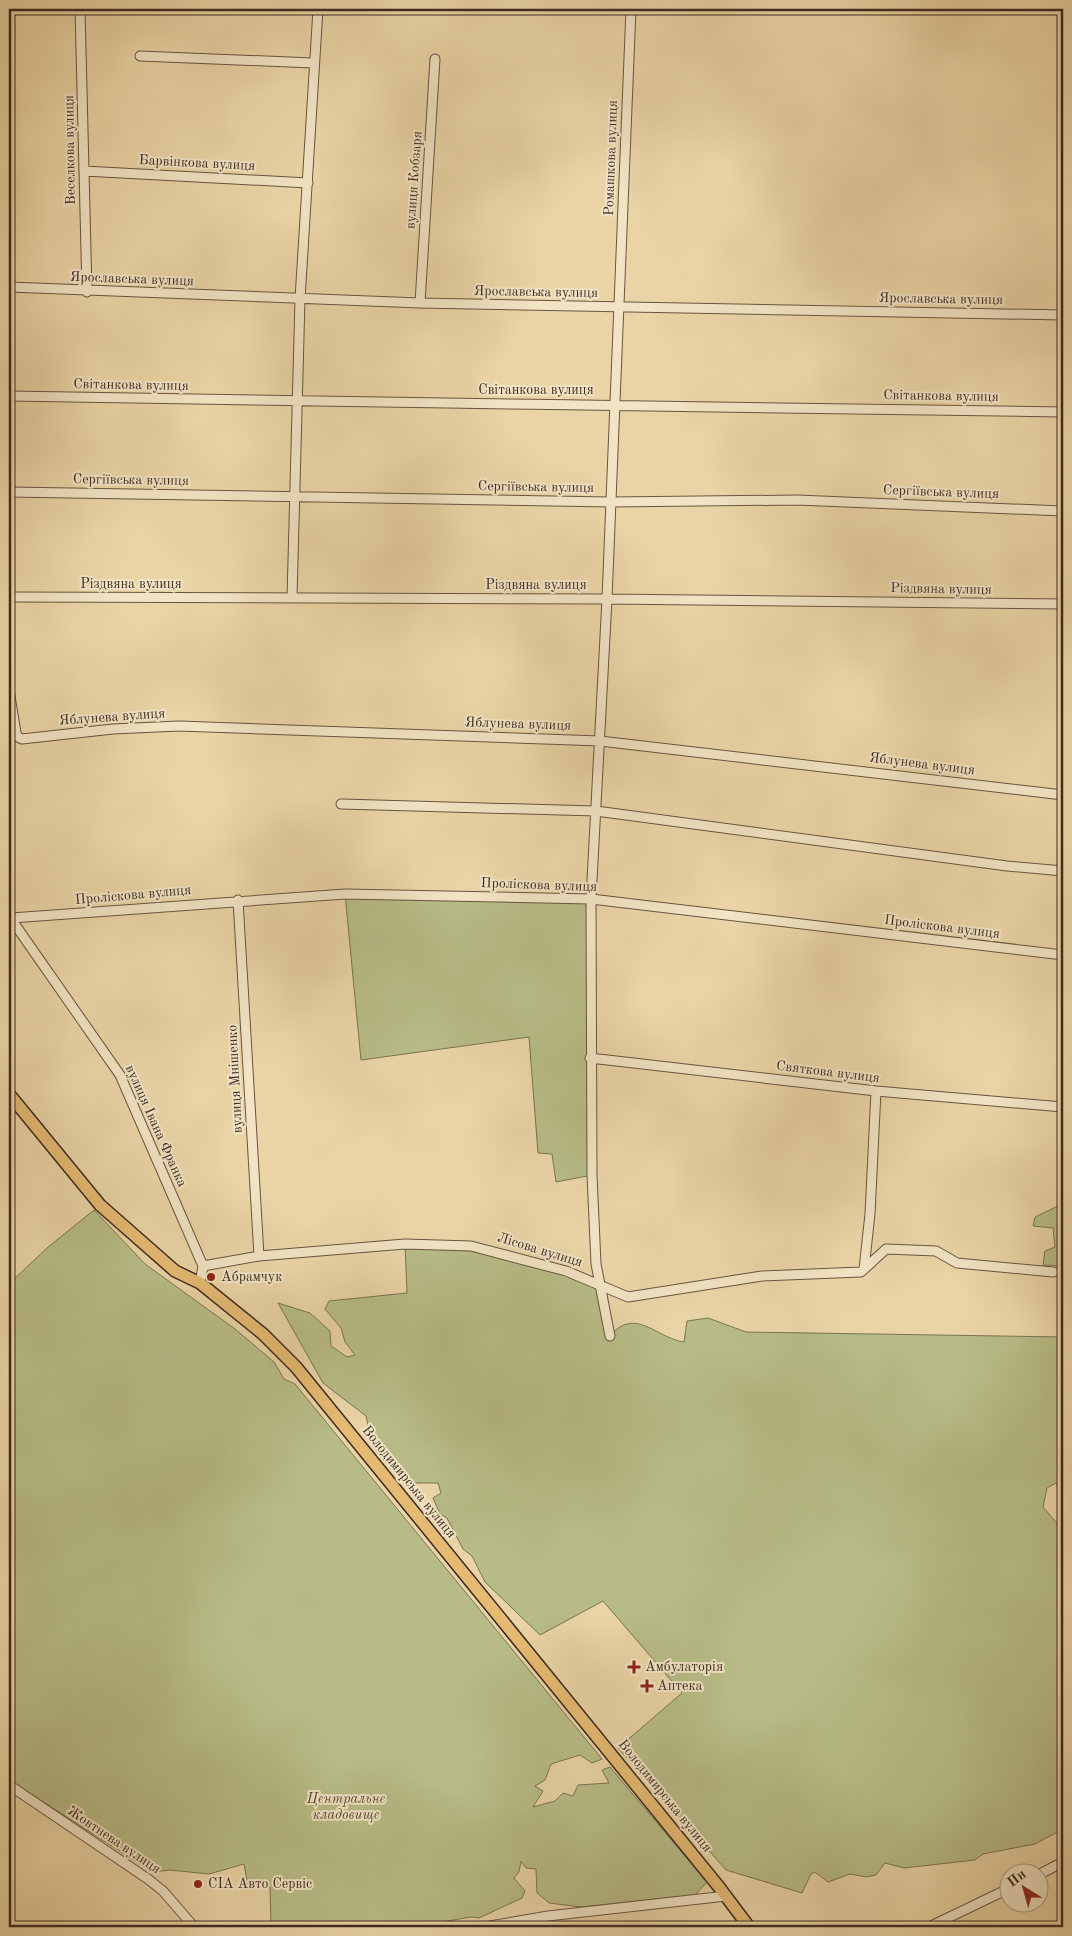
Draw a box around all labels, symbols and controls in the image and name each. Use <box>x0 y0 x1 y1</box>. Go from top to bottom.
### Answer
street label: Веселкова вулиця <box>62 95 78 205</box>
street label: Ромашкова вулиця <box>602 100 620 216</box>
street label: вулиця Кобзаря <box>404 130 424 230</box>
street label: Барвінкова вулиця <box>138 153 256 173</box>
street label: Ярославська вулиця <box>70 270 194 288</box>
street label: Ярославська вулиця <box>474 284 598 300</box>
street label: Ярославська вулиця <box>879 291 1003 307</box>
street label: Світанкова вулиця <box>73 377 189 393</box>
street label: Світанкова вулиця <box>478 383 594 397</box>
street label: Світанкова вулиця <box>883 388 999 404</box>
street label: Сергіївська вулиця <box>73 472 189 488</box>
street label: Сергіївська вулиця <box>478 479 594 495</box>
street label: Сергіївська вулиця <box>883 483 999 501</box>
street label: Різдвяна вулиця <box>80 577 182 591</box>
street label: Різдвяна вулиця <box>485 578 587 592</box>
street label: Різдвяна вулиця <box>890 581 992 597</box>
street label: Яблунева вулиця <box>58 706 166 728</box>
street label: Яблунева вулиця <box>465 715 571 733</box>
street label: Яблунева вулиця <box>868 751 976 777</box>
street label: Проліскова вулиця <box>480 876 598 894</box>
street label: Проліскова вулиця <box>74 883 192 907</box>
street label: Проліскова вулиця <box>883 913 1001 941</box>
street label: вулиця Мнішенко <box>225 1024 245 1134</box>
street label: Святкова вулиця <box>775 1059 881 1085</box>
street label: вулиця Івана Франка <box>123 1063 189 1189</box>
street label: Лісова вулиця <box>496 1230 584 1270</box>
place label: Абрамчук <box>221 1270 282 1284</box>
marker: Абрамчук <box>205 1271 217 1283</box>
street label: Володимирська вулиця <box>359 1423 459 1541</box>
marker: Амбулаторія <box>627 1660 641 1674</box>
place label: Амбулаторія <box>645 1660 723 1674</box>
place label: Аптека <box>657 1679 702 1693</box>
marker: Аптека <box>641 1680 653 1692</box>
street label: Володимирська вулиця <box>615 1737 715 1855</box>
park label: Центральне кладовище <box>306 1792 386 1823</box>
street label: Жовтнева вулиця <box>65 1804 163 1876</box>
north arrow <box>1000 1864 1050 1914</box>
text: Пн <box>1005 1867 1029 1890</box>
place label: СІА Авто Сервіс <box>208 1877 312 1891</box>
marker: СІА Авто Сервіс <box>192 1878 204 1890</box>

